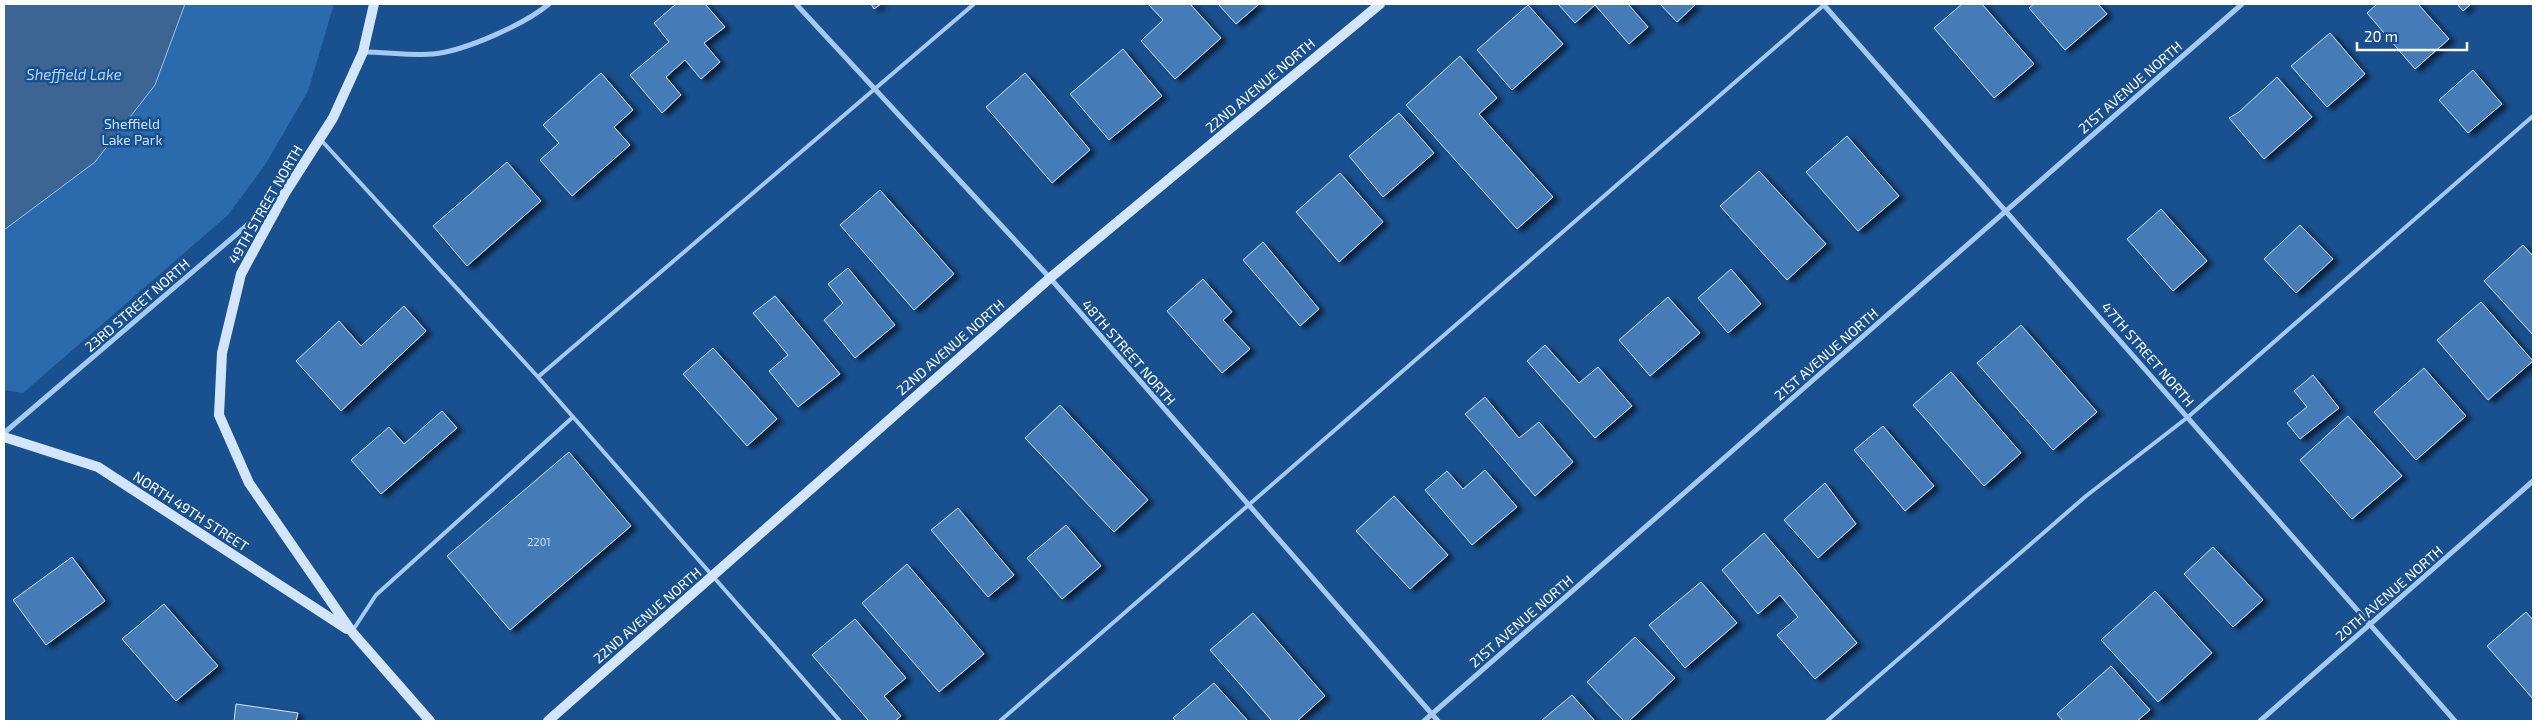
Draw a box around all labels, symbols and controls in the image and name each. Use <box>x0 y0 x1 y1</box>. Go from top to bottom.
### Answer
scale bar <box>2357 20 2467 52</box>
text: 20 m <box>2364 27 2398 45</box>
street label: 22ND AVENUE NORTH <box>1202 34 1318 136</box>
street label: 21ST AVENUE NORTH <box>2075 37 2185 137</box>
water label: Sheffield Lake <box>26 65 122 83</box>
park label: Sheffield Lake Park <box>101 115 163 148</box>
street label: 49TH STREET NORTH <box>224 142 306 266</box>
street label: 23RD STREET NORTH <box>81 255 193 355</box>
street label: 22ND AVENUE NORTH <box>892 295 1008 399</box>
street label: 48TH STREET NORTH <box>1079 296 1179 408</box>
street label: 47TH STREET NORTH <box>2098 298 2198 410</box>
street label: 21ST AVENUE NORTH <box>1771 304 1881 404</box>
street label: NORTH 49TH STREET <box>130 467 252 555</box>
house number: 2201 <box>527 535 551 548</box>
street label: 20TH AVENUE NORTH <box>2332 542 2446 644</box>
street label: 22ND AVENUE NORTH <box>589 563 705 667</box>
street label: 21ST AVENUE NORTH <box>1466 571 1576 671</box>

